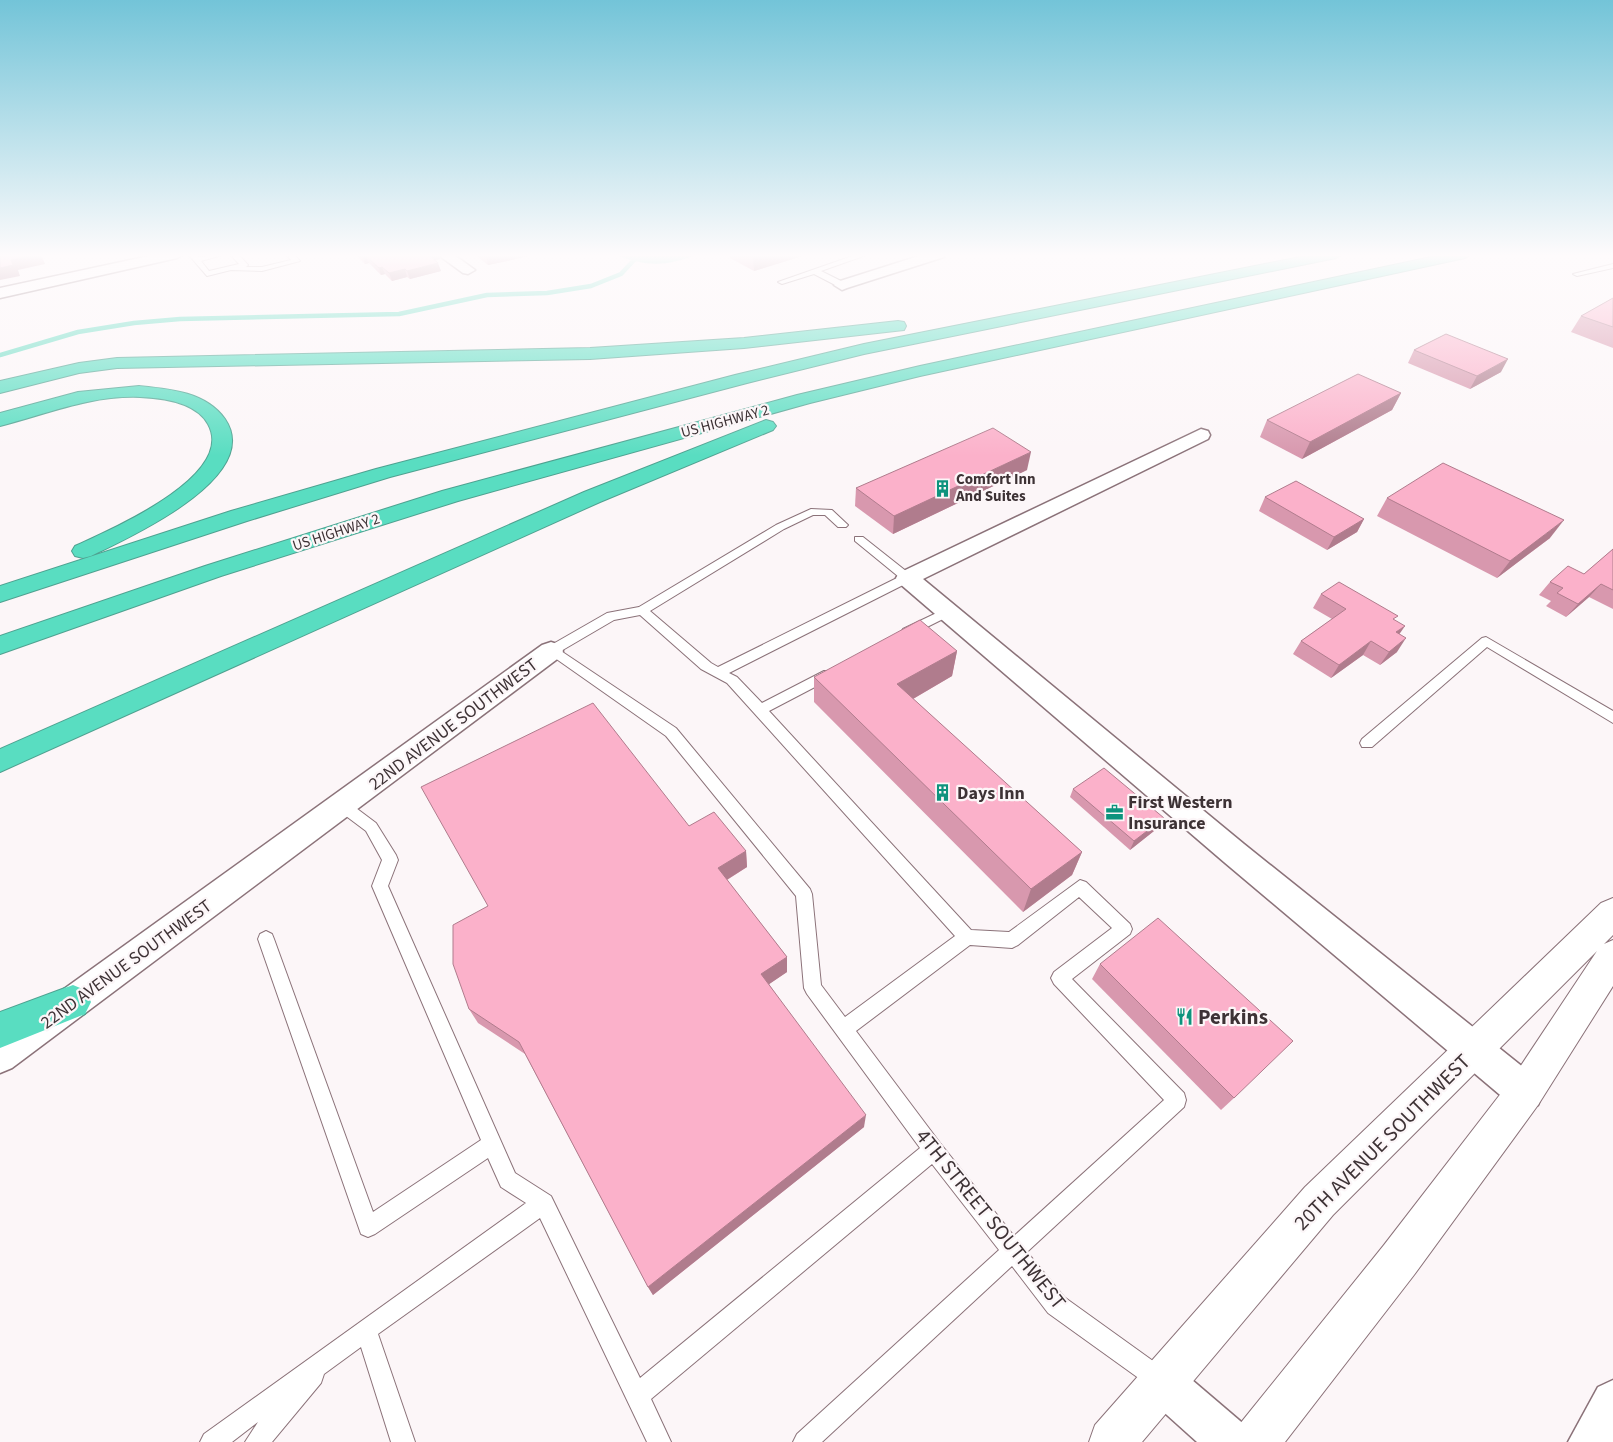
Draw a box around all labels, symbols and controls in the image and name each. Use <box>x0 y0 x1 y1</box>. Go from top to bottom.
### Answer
street label: US HIGHWAY 2 <box>679 400 772 443</box>
place label: Comfort Inn And Suites <box>955 469 1036 507</box>
building icon: Comfort Inn And Suites <box>932 478 952 498</box>
street label: US HIGHWAY 2 <box>290 508 382 556</box>
street label: 22ND AVENUE SOUTHWEST <box>364 652 543 796</box>
place label: Days Inn <box>957 781 1025 806</box>
building icon: Days Inn <box>933 783 953 803</box>
place label: First Western Insurance <box>1128 790 1232 836</box>
office icon: First Western Insurance <box>1104 802 1124 822</box>
street label: 22ND AVENUE SOUTHWEST <box>36 894 217 1035</box>
place label: Perkins <box>1198 1002 1268 1032</box>
restaurant icon: Perkins <box>1174 1007 1194 1027</box>
street label: 20TH AVENUE SOUTHWEST <box>1287 1047 1477 1237</box>
street label: 4TH STREET SOUTHWEST <box>909 1122 1073 1316</box>

